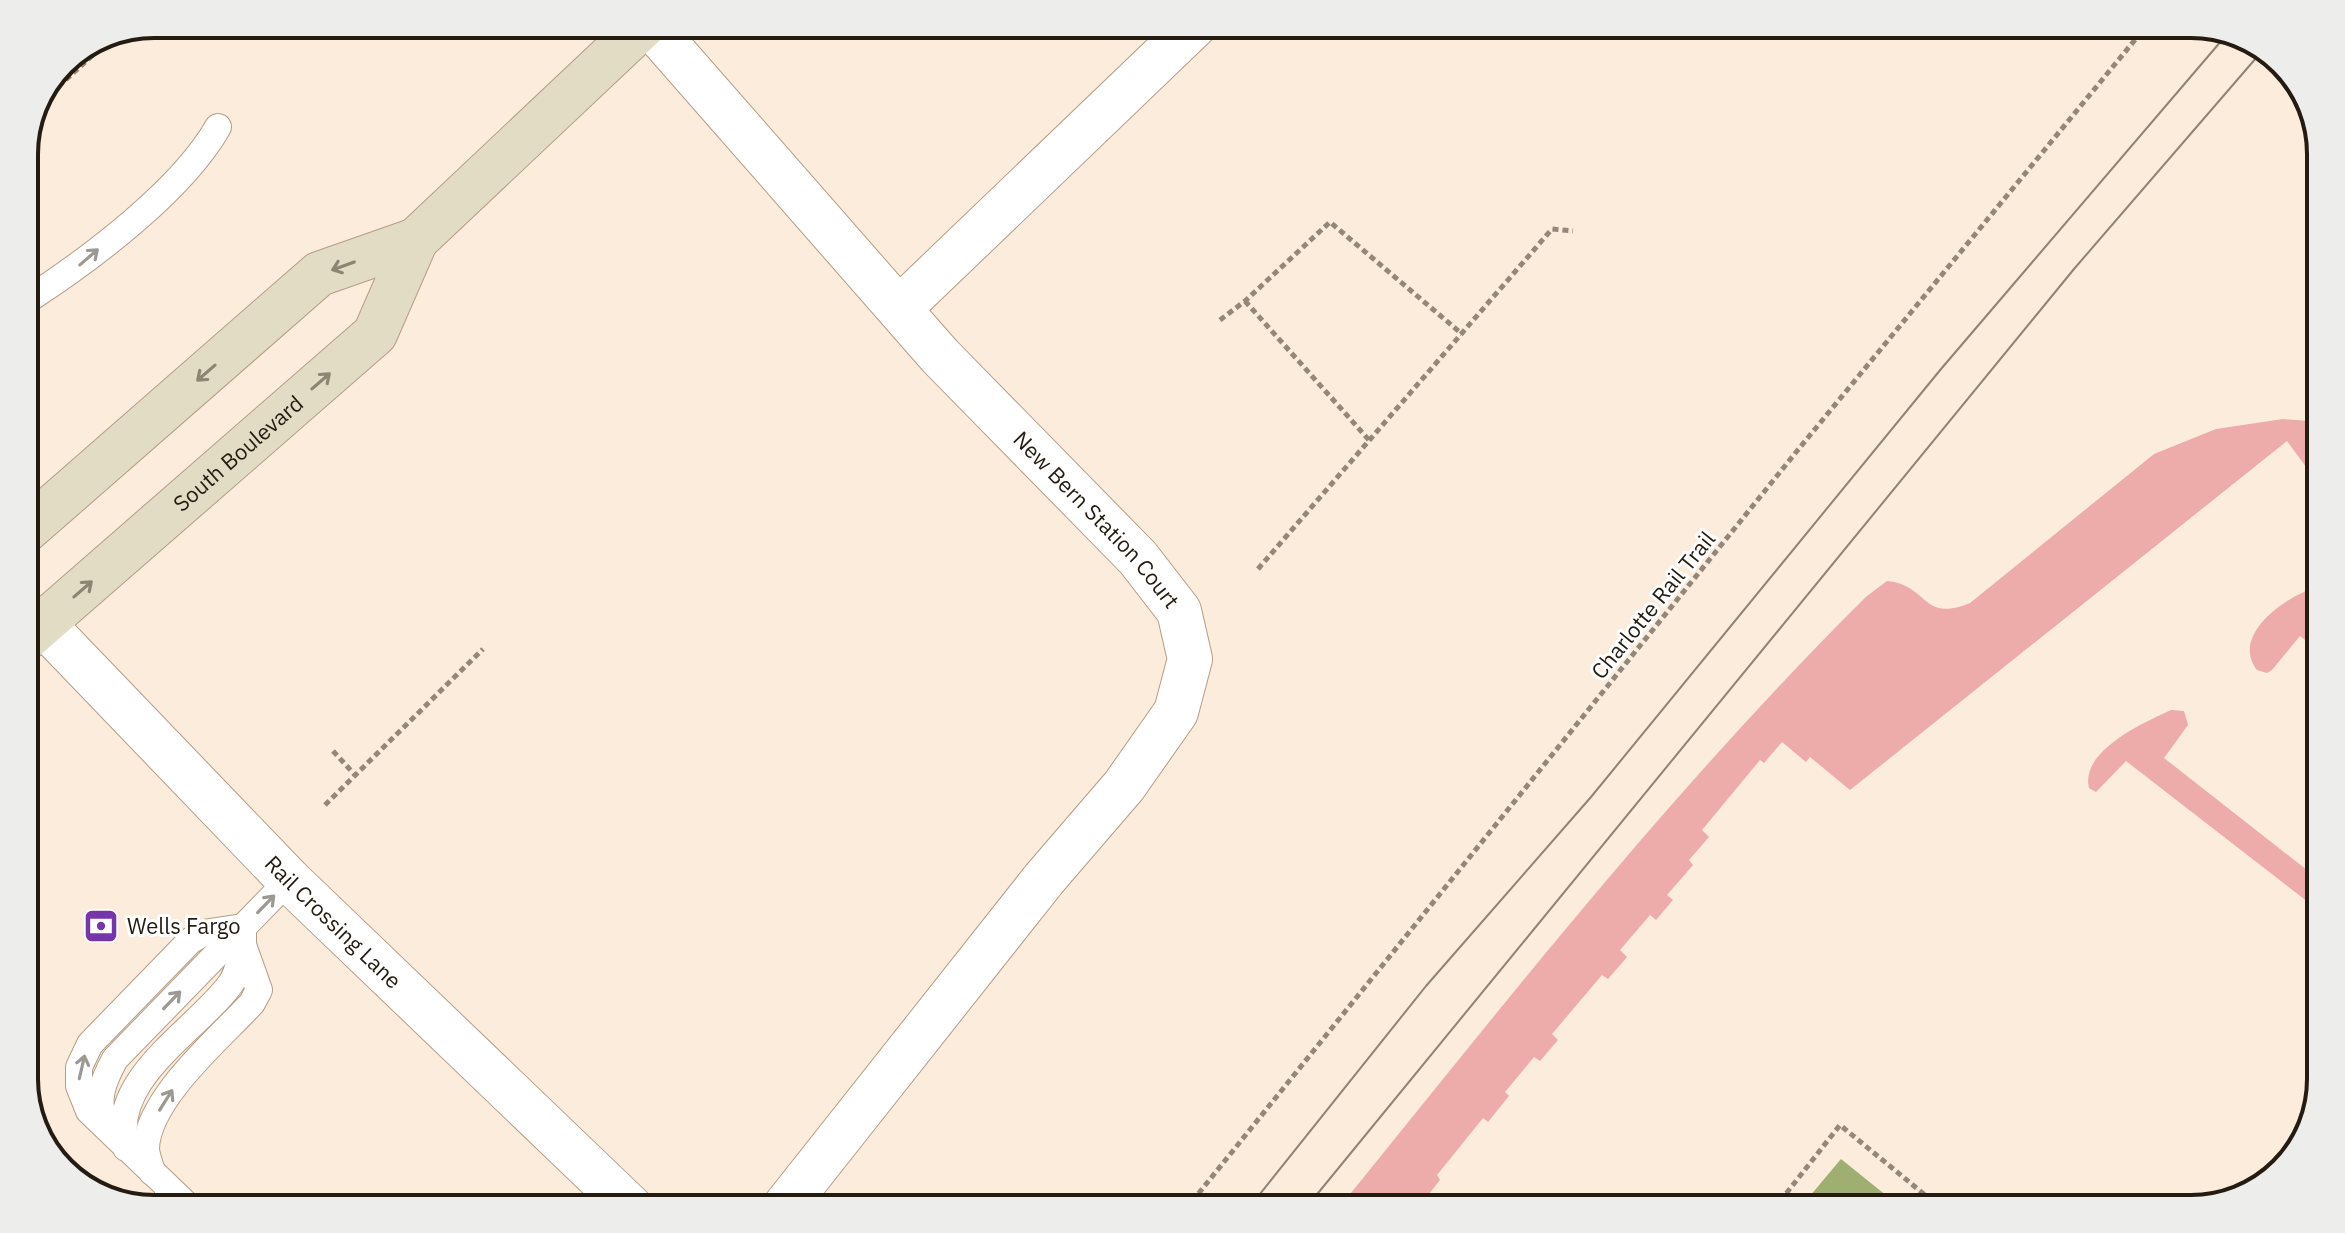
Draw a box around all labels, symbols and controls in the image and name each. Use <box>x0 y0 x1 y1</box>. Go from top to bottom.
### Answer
one-way arrow <box>79 248 99 266</box>
one-way arrow <box>331 259 356 274</box>
one-way arrow <box>196 364 217 382</box>
one-way arrow <box>310 372 331 390</box>
street label: South Boulevard <box>167 388 309 518</box>
street label: New Bern Station Court <box>1007 424 1186 614</box>
street label: Charlotte Rail Trail <box>1584 525 1721 684</box>
one-way arrow <box>73 580 93 598</box>
street label: Rail Crossing Lane <box>259 849 408 995</box>
one-way arrow <box>257 894 275 914</box>
bank icon: Wells Fargo <box>82 907 120 945</box>
place label: Wells Fargo <box>127 911 241 940</box>
one-way arrow <box>162 991 181 1010</box>
one-way arrow <box>76 1055 91 1080</box>
one-way arrow <box>158 1089 175 1111</box>

